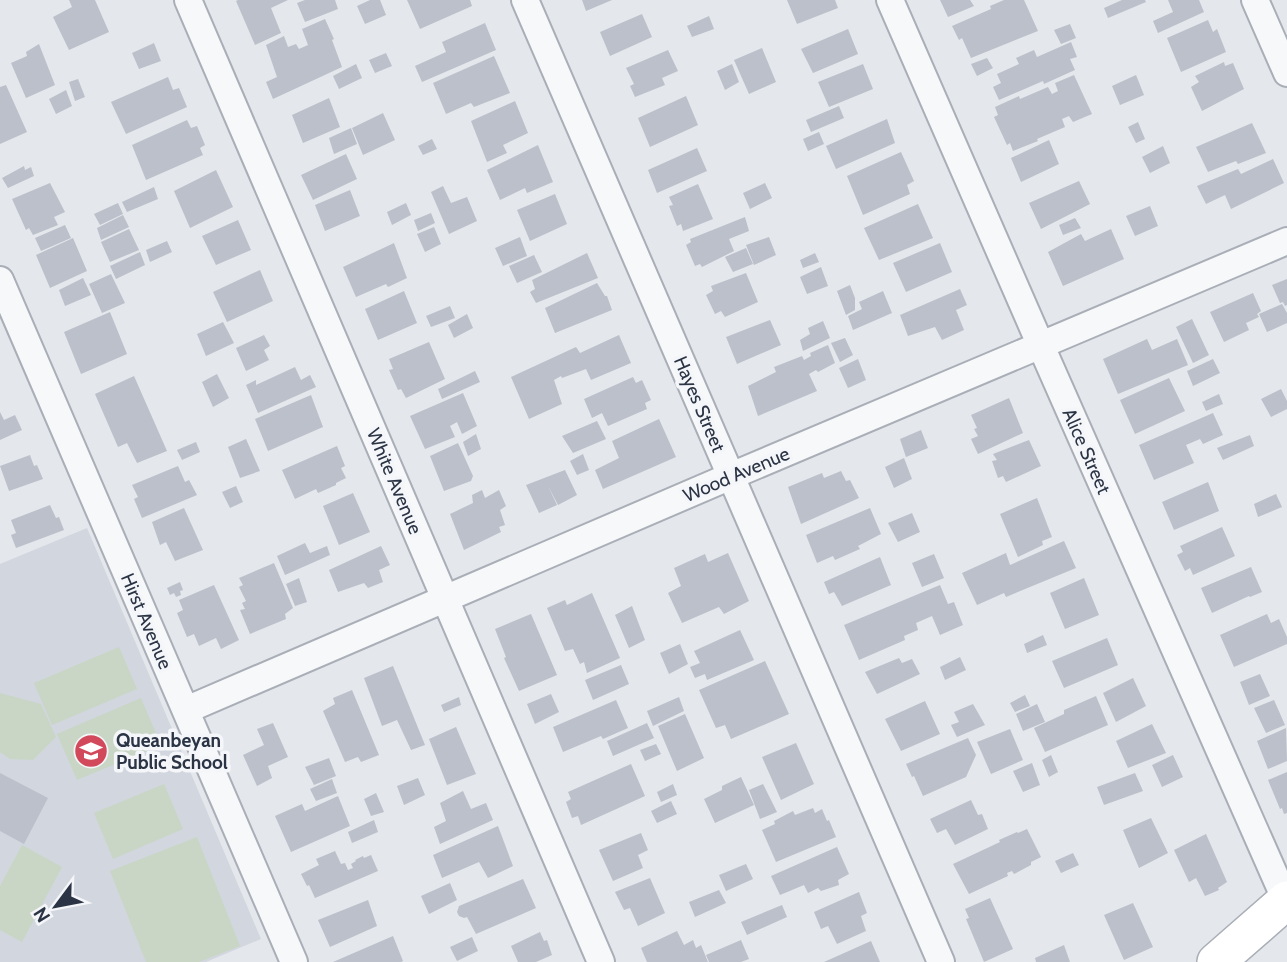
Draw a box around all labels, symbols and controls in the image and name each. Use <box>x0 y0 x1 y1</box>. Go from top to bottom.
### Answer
street label: Hayes Street <box>669 353 730 456</box>
street label: Alice Street <box>1057 405 1116 498</box>
street label: White Avenue <box>362 425 427 538</box>
street label: Wood Avenue <box>680 442 793 507</box>
street label: Hirst Avenue <box>116 570 177 673</box>
place label: Queanbeyan Public School <box>116 729 228 774</box>
school or university icon: Queanbeyan Public School <box>72 732 110 770</box>
north arrow <box>21 871 91 941</box>
text: N <box>29 903 55 927</box>

